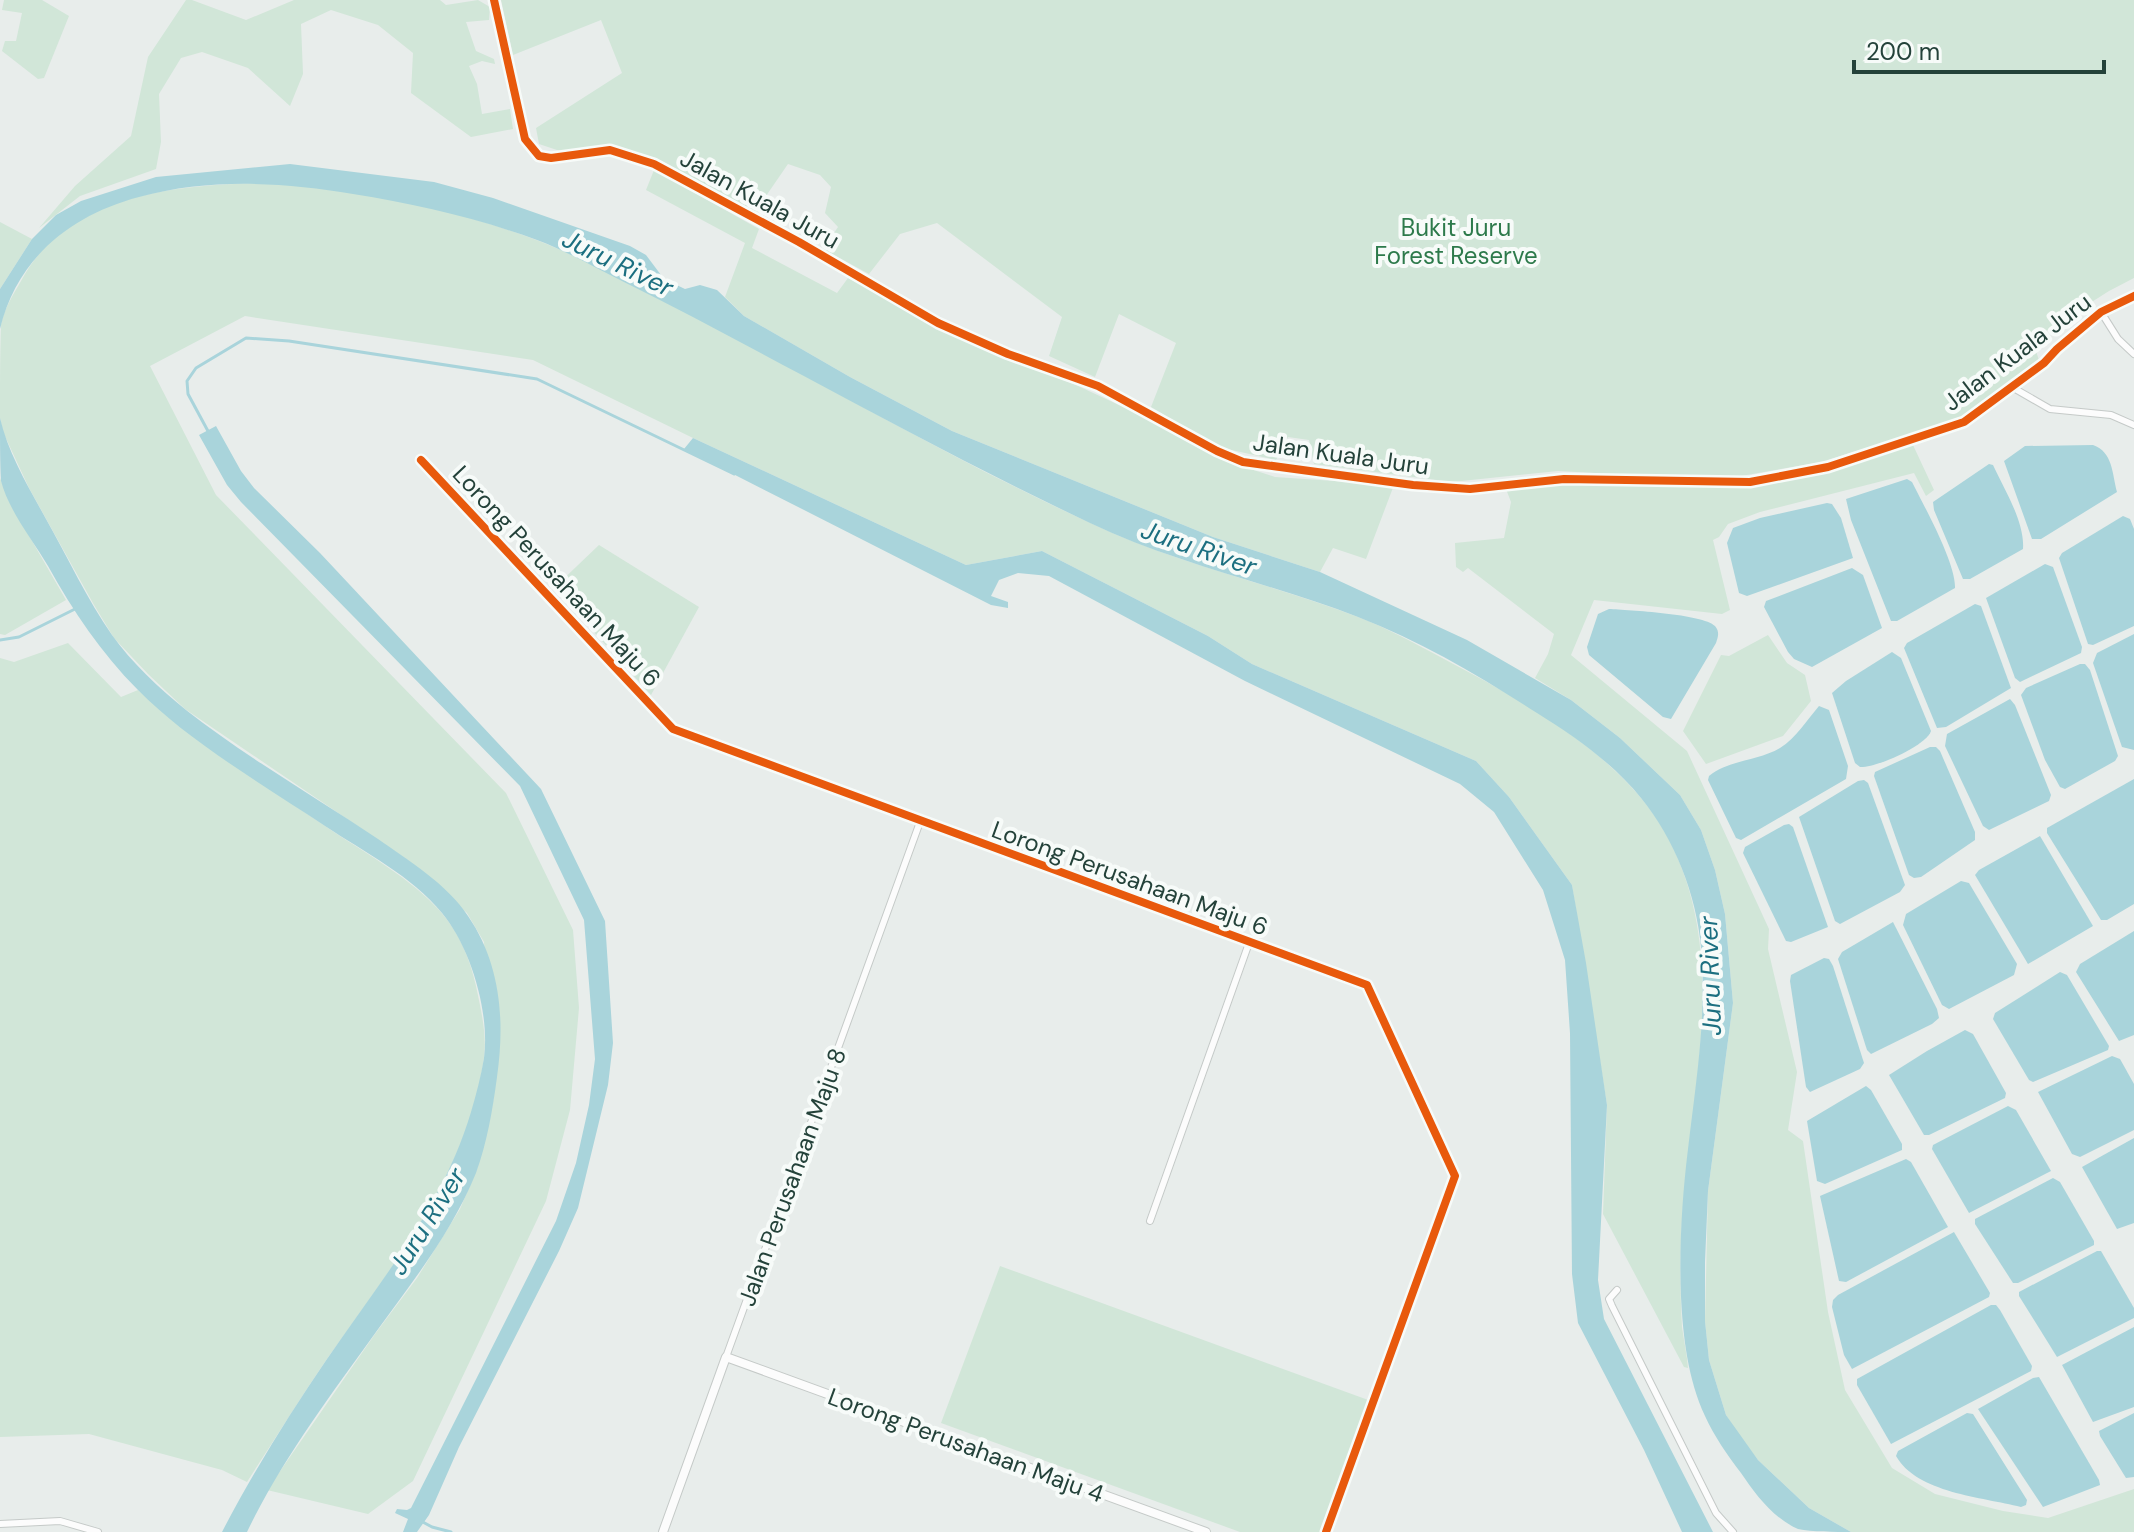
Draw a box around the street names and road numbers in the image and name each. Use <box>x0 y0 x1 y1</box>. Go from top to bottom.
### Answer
street label: Jalan Kuala Juru <box>675 142 845 256</box>
street label: Jalan Kuala Juru <box>1937 286 2097 418</box>
street label: Jalan Kuala Juru <box>1251 426 1431 482</box>
street label: Lorong Perusahaan Maju 6 <box>446 459 668 693</box>
street label: Lorong Perusahaan Maju 6 <box>988 814 1272 942</box>
street label: Jalan Perusahaan Maju 8 <box>731 1044 853 1310</box>
street label: Lorong Perusahaan Maju 4 <box>824 1381 1108 1509</box>

